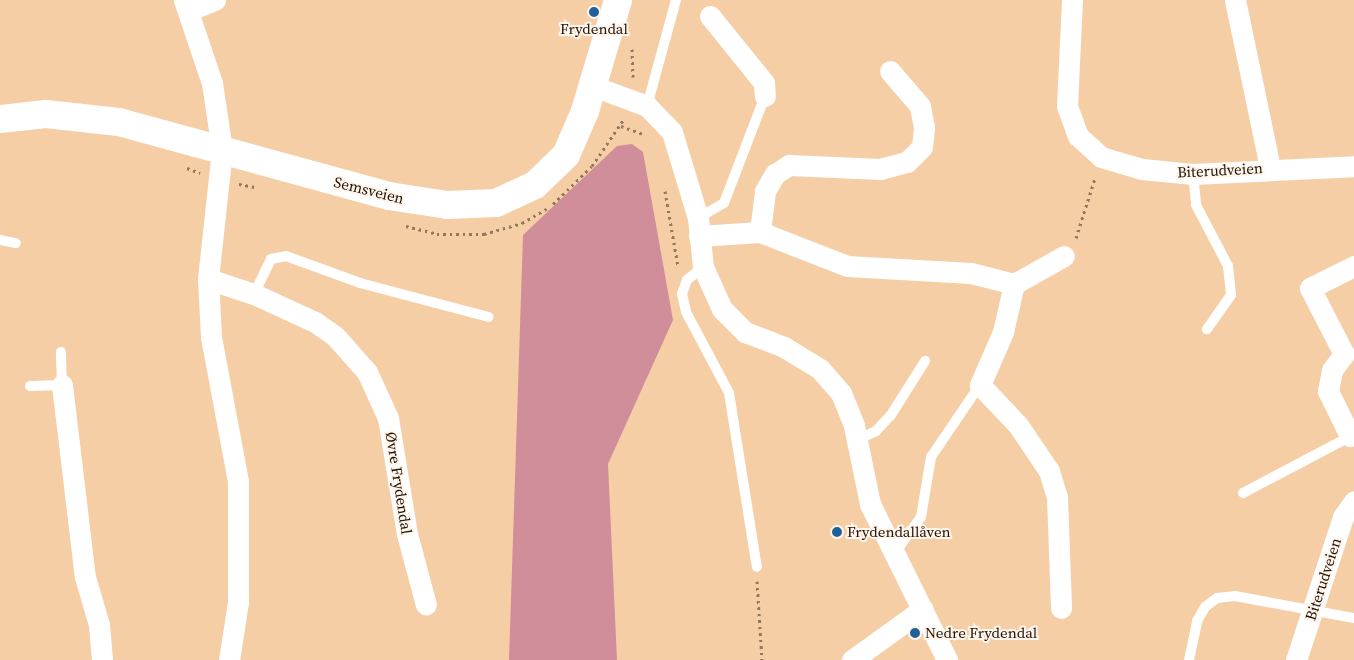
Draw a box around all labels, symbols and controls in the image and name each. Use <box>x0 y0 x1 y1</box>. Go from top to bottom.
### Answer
marker: Frydendal <box>588 6 600 18</box>
place label: Frydendal <box>560 20 628 38</box>
street label: Biterudveien <box>1177 159 1263 181</box>
street label: Semsveien <box>332 173 406 207</box>
street label: Øvre Frydendal <box>382 430 416 536</box>
place label: Frydendallåven <box>847 523 951 541</box>
marker: Frydendallåven <box>831 526 843 538</box>
street label: Biterudveien <box>1301 535 1345 623</box>
place label: Nedre Frydendal <box>925 624 1037 642</box>
marker: Nedre Frydendal <box>909 627 921 639</box>

